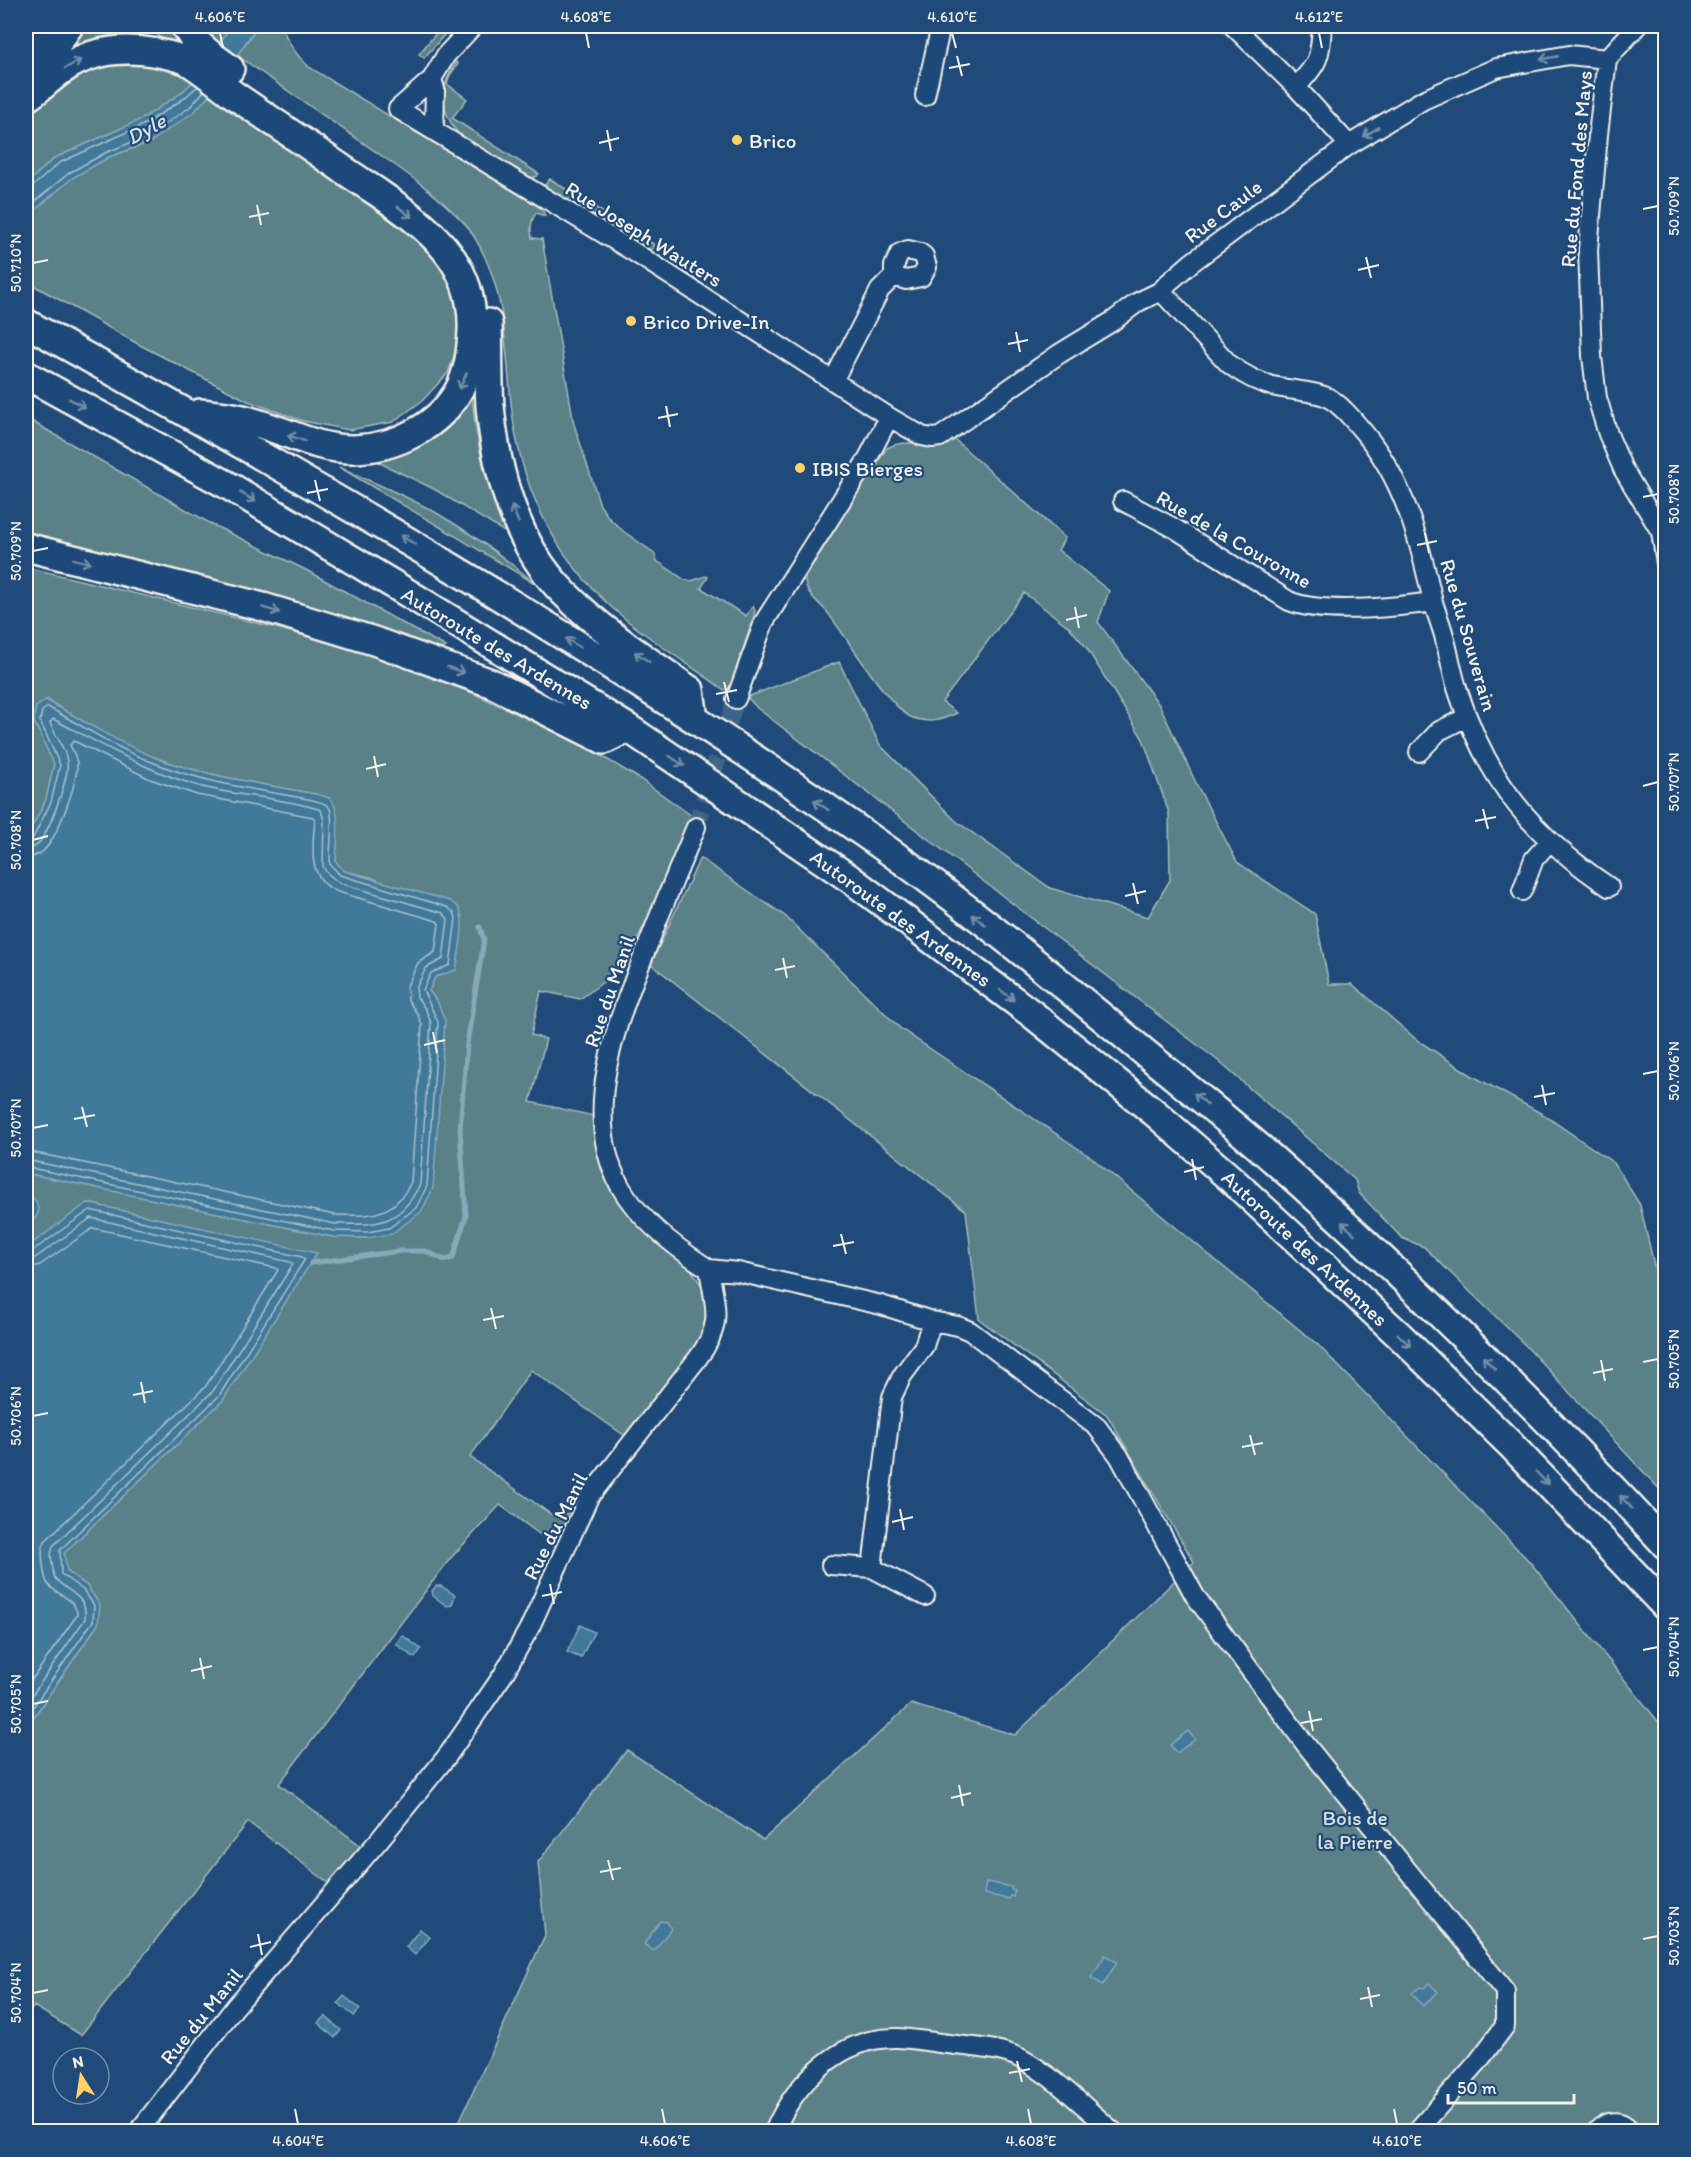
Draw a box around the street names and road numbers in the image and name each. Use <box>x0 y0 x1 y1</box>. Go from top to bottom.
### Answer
street label: Rue du Fond des Mays <box>1555 70 1597 268</box>
street label: Rue Caule <box>1179 174 1267 248</box>
street label: Rue Joseph Wauters <box>561 176 727 292</box>
street label: Rue de la Couronne <box>1152 484 1316 594</box>
street label: Rue du Souverain <box>1435 556 1503 714</box>
street label: Autoroute des Ardennes <box>397 581 597 715</box>
street label: Autoroute des Ardennes <box>806 844 996 992</box>
street label: Rue du Manil <box>578 932 640 1050</box>
street label: Autoroute des Ardennes <box>1217 1165 1393 1331</box>
street label: Rue du Manil <box>517 1468 593 1584</box>
street label: Rue du Manil <box>154 1963 248 2069</box>

